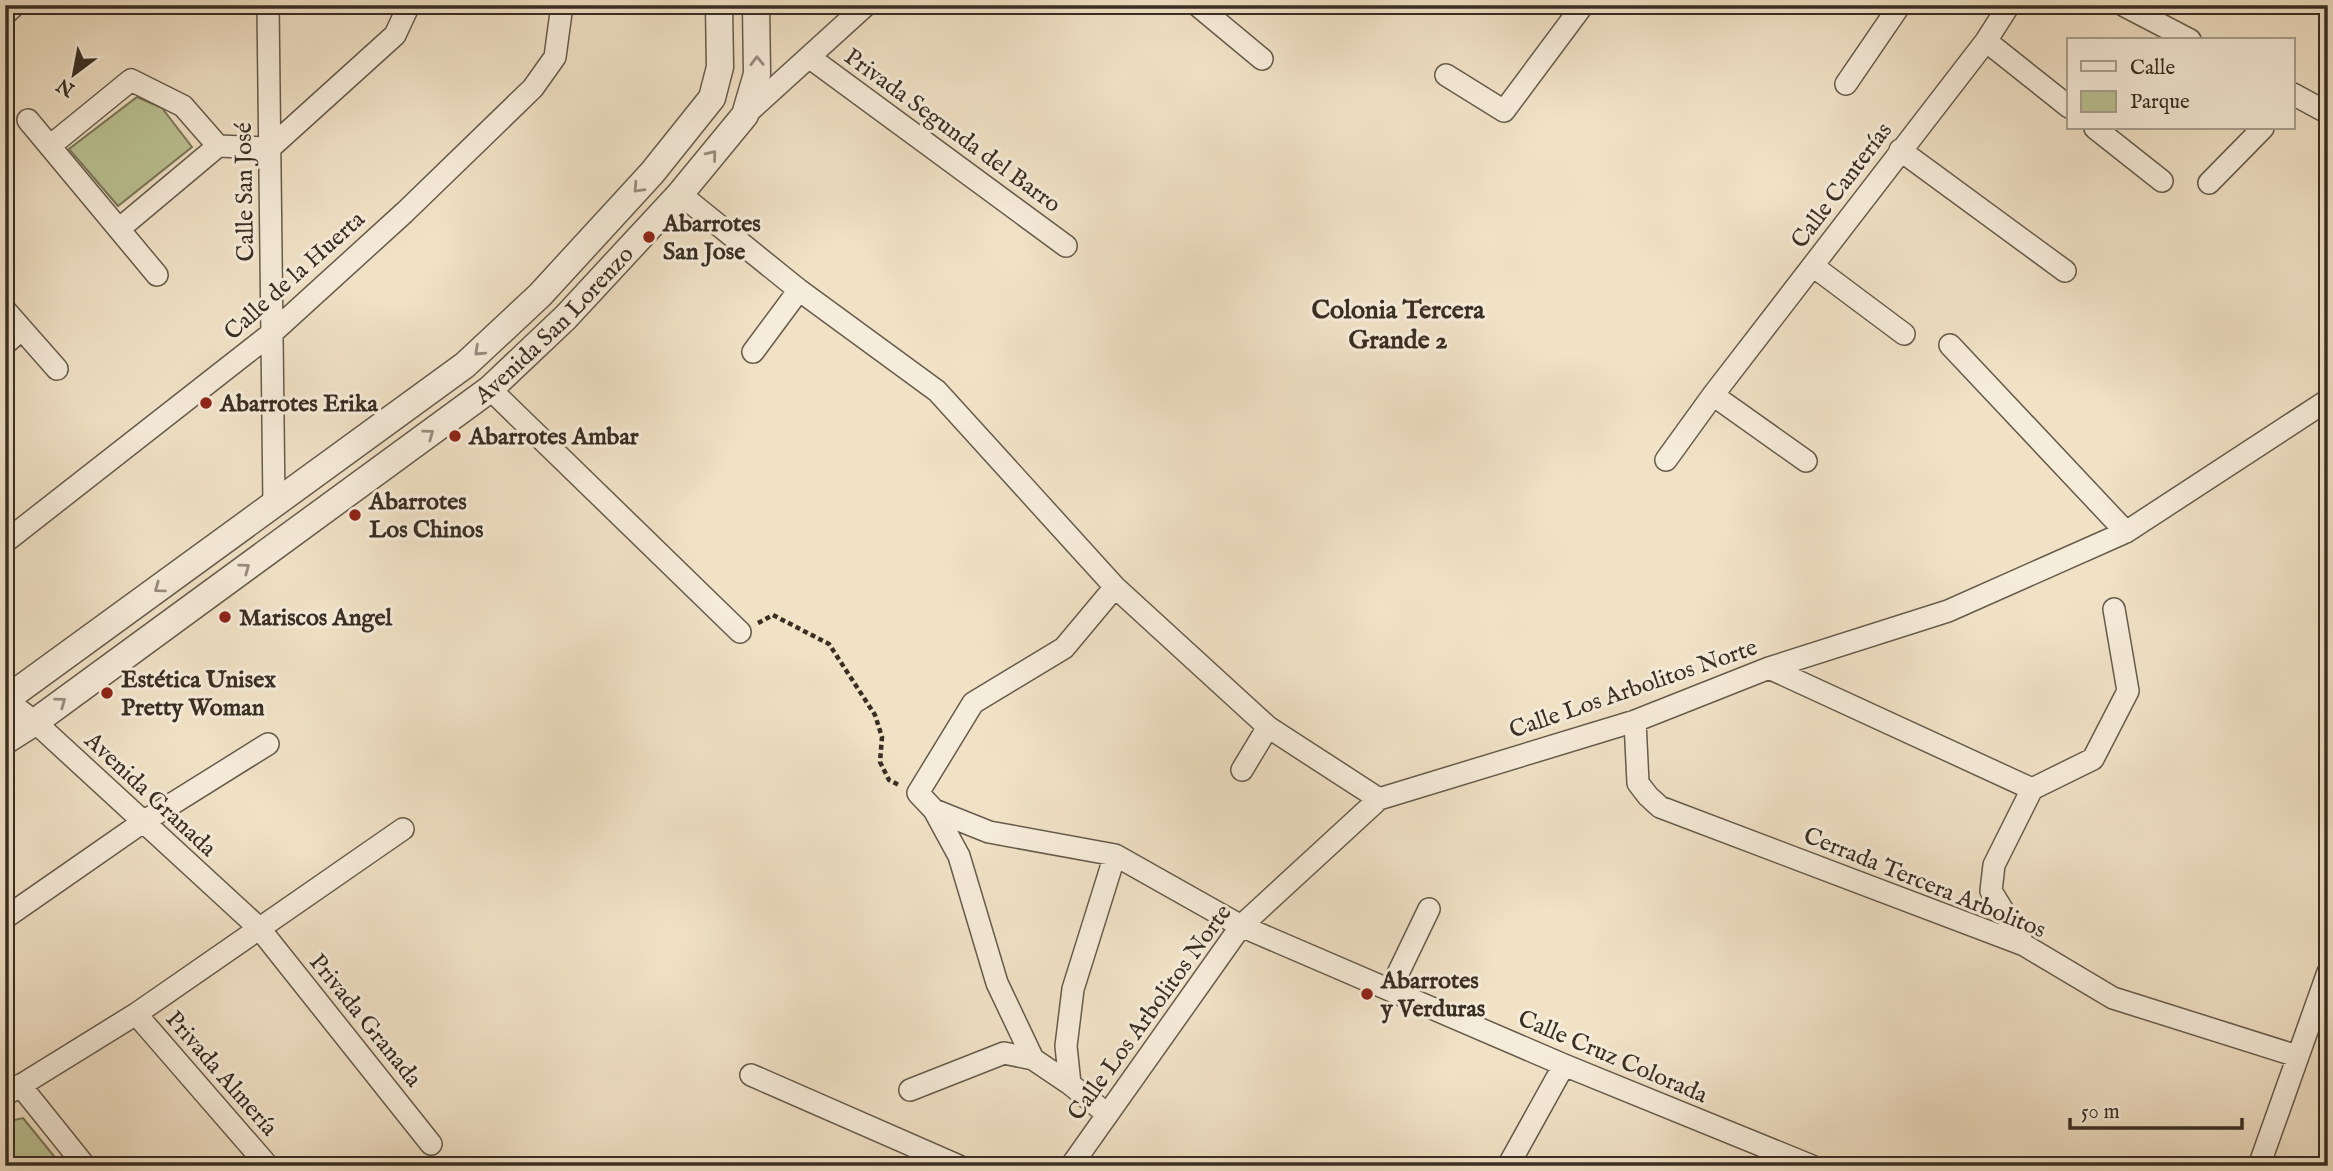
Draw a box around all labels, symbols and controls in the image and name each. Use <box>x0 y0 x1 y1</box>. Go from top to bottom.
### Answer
north arrow <box>38 38 108 108</box>
legend <box>2067 38 2294 130</box>
street label: Privada Segunda del Barro <box>838 42 1067 220</box>
one-way arrow <box>749 55 765 66</box>
text: Calle <box>2130 55 2175 82</box>
text: N <box>52 72 80 102</box>
text: Parque <box>2130 89 2190 116</box>
street label: Calle Canterías <box>1785 117 1900 255</box>
street label: Calle San José <box>229 122 262 262</box>
one-way arrow <box>704 150 717 162</box>
one-way arrow <box>634 180 647 193</box>
street label: Calle de la Huerta <box>218 204 372 348</box>
place label: Abarrotes San Jose <box>662 209 761 268</box>
marker: Abarrotes San Jose <box>641 229 657 245</box>
street label: Avenida San Lorenzo <box>468 240 641 412</box>
district label: Colonia Tercera Grande 2 <box>1311 294 1485 357</box>
one-way arrow <box>475 343 488 356</box>
place label: Abarrotes Erika <box>219 389 379 420</box>
marker: Abarrotes Erika <box>198 395 214 411</box>
place label: Abarrotes Ambar <box>468 422 639 453</box>
marker: Abarrotes Ambar <box>447 428 463 444</box>
one-way arrow <box>421 430 434 442</box>
place label: Abarrotes Los Chinos <box>368 487 484 546</box>
marker: Abarrotes Los Chinos <box>347 507 363 523</box>
one-way arrow <box>237 564 250 576</box>
one-way arrow <box>154 580 167 592</box>
place label: Mariscos Angel <box>239 603 393 634</box>
marker: Mariscos Angel <box>217 609 233 625</box>
street label: Calle Los Arbolitos Norte <box>1505 632 1762 746</box>
place label: Estética Unisex Pretty Woman <box>121 665 276 724</box>
marker: Estética Unisex Pretty Woman <box>99 685 115 701</box>
one-way arrow <box>54 698 66 710</box>
street label: Avenida Granada <box>77 725 223 865</box>
street label: Cerrada Tercera Arbolitos <box>1799 821 2050 946</box>
street label: Calle Los Arbolitos Norte <box>1061 899 1239 1127</box>
street label: Privada Granada <box>302 948 429 1094</box>
place label: Abarrotes y Verduras <box>1380 966 1486 1025</box>
marker: Abarrotes y Verduras <box>1359 986 1375 1002</box>
street label: Calle Cruz Colorada <box>1513 1003 1713 1112</box>
street label: Privada Almería <box>158 1005 284 1144</box>
scale bar <box>2070 1087 2242 1131</box>
text: 50 m <box>2081 1099 2120 1126</box>

